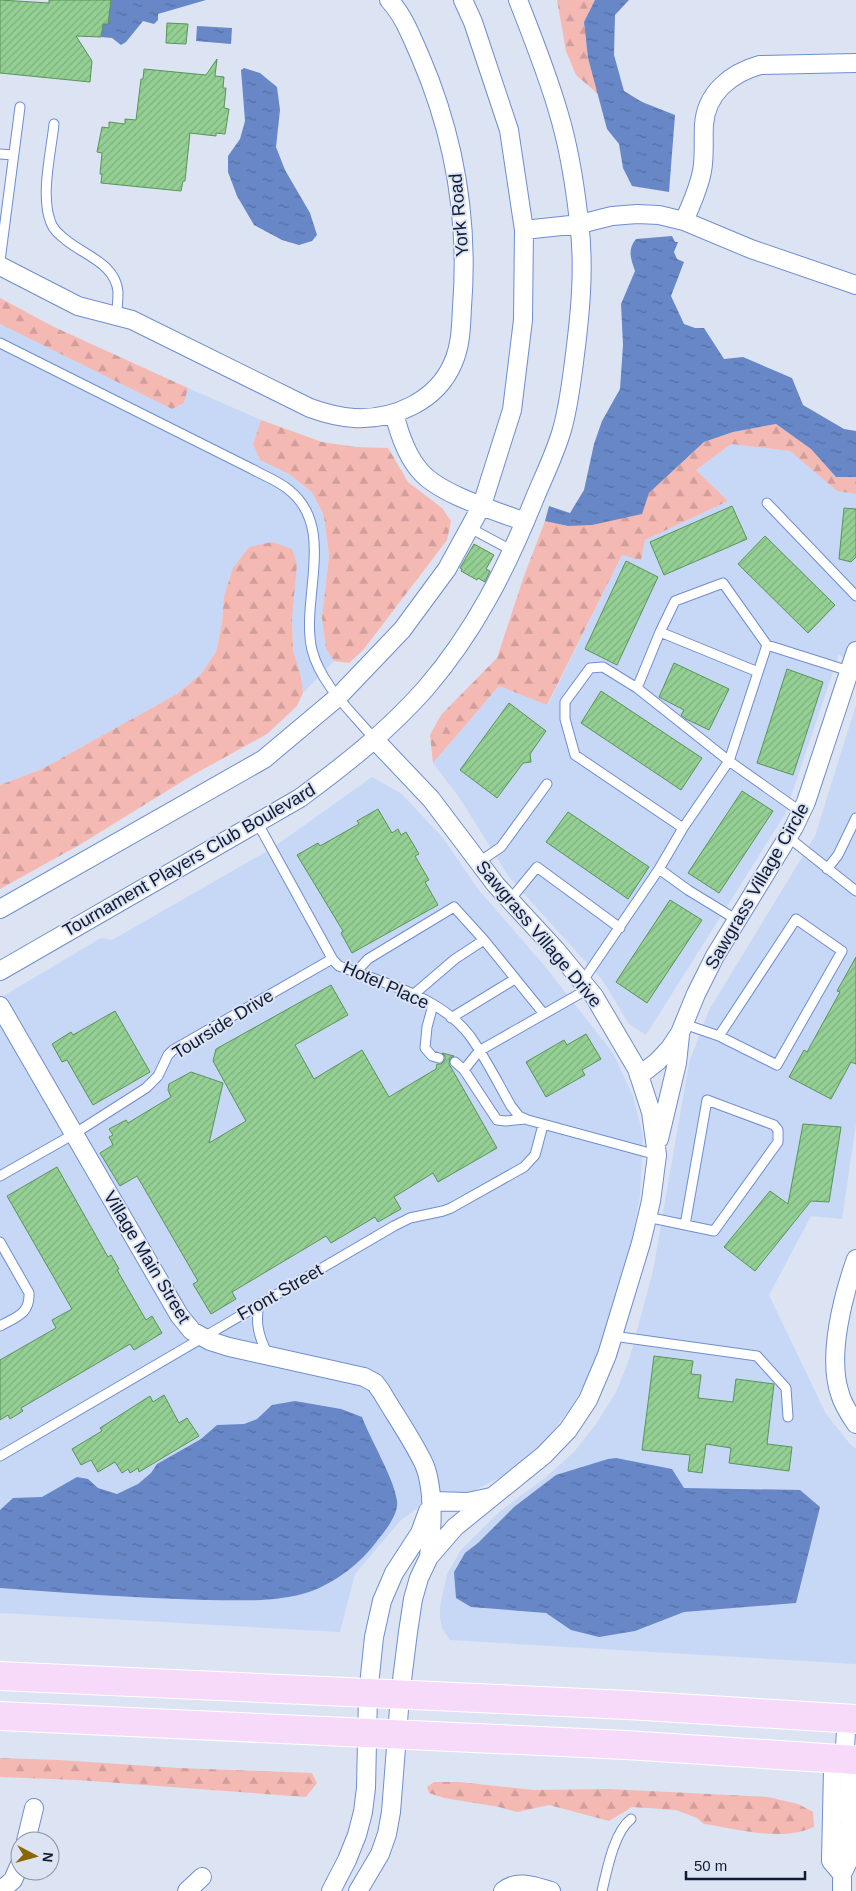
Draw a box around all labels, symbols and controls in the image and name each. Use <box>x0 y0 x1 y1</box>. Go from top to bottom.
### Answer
street label: York Road <box>445 173 473 257</box>
street label: Tournament Players Club Boulevard <box>59 779 319 941</box>
street label: Sawgrass Village Circle <box>701 799 813 973</box>
street label: Sawgrass Village Drive <box>472 857 606 1011</box>
street label: Hotel Place <box>340 957 432 1013</box>
street label: Tourside Drive <box>169 985 277 1063</box>
street label: Village Main Street <box>100 1187 194 1327</box>
street label: Front Street <box>234 1260 326 1324</box>
north arrow <box>10 1831 60 1881</box>
scale bar <box>686 1848 805 1880</box>
text: N <box>39 1851 56 1863</box>
text: 50 m <box>694 1857 727 1874</box>

